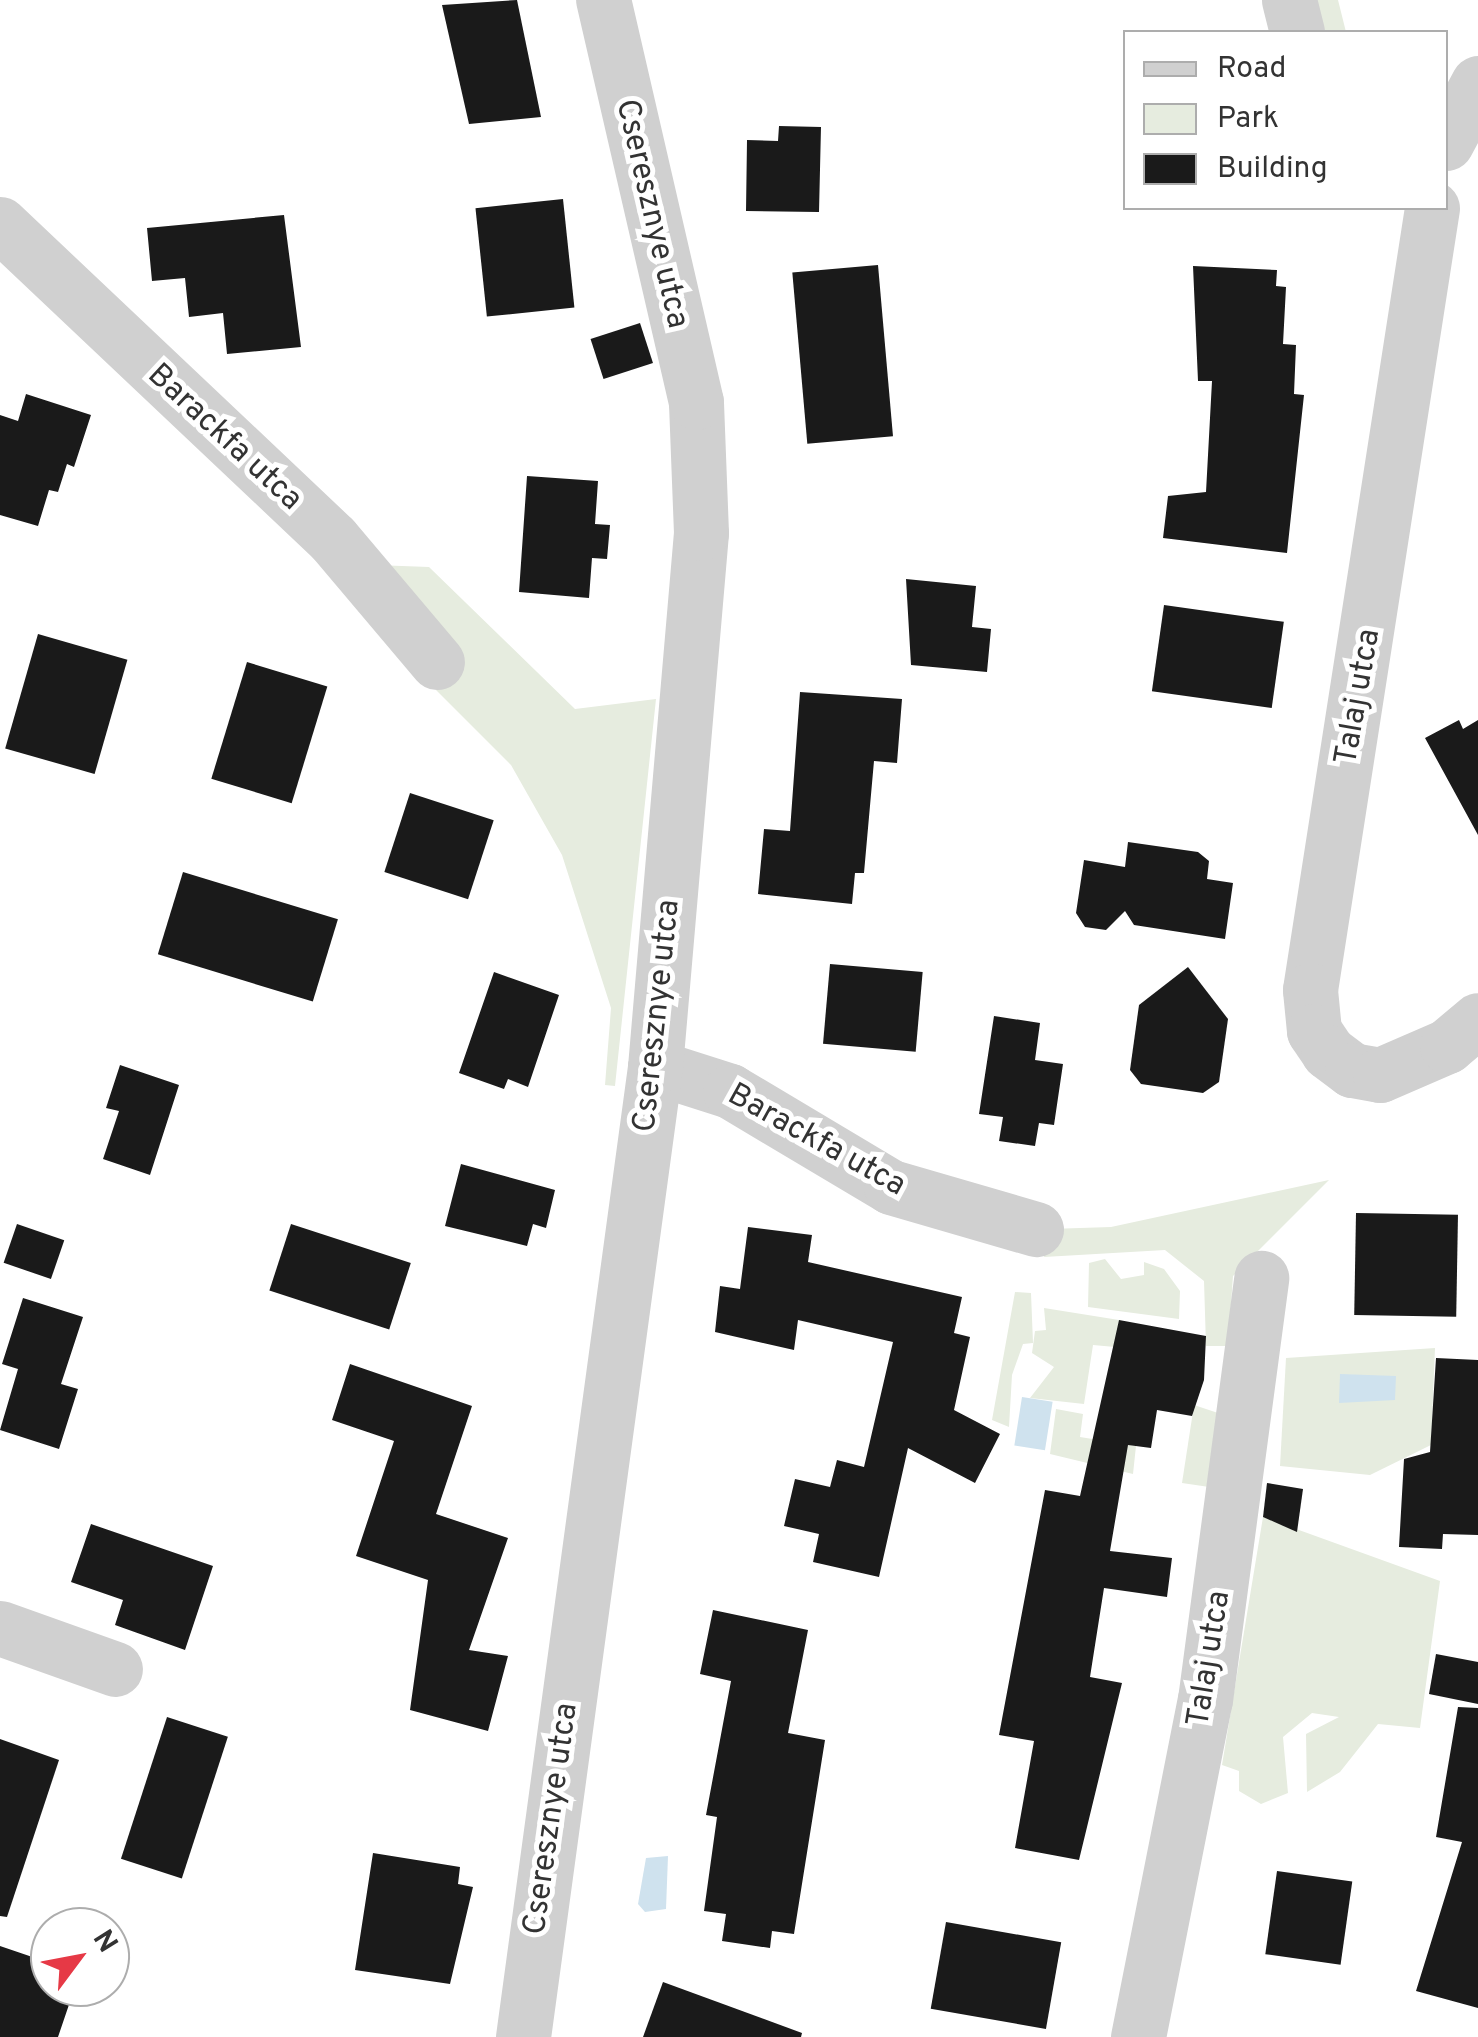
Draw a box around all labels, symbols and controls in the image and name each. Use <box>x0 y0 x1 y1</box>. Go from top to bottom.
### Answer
legend <box>1123 30 1448 210</box>
text: Road <box>1217 51 1286 88</box>
street label: Cseresznye utca <box>606 96 696 332</box>
text: Park <box>1217 101 1279 138</box>
text: Building <box>1217 151 1328 188</box>
street label: Barackfa utca <box>139 357 309 519</box>
street label: Talaj utca <box>1328 626 1390 768</box>
street label: Cseresznye utca <box>627 898 689 1134</box>
street label: Barackfa utca <box>720 1076 912 1206</box>
street label: Talaj utca <box>1180 1588 1240 1730</box>
street label: Cseresznye utca <box>517 1701 587 1937</box>
north arrow <box>30 1907 130 2007</box>
text: N <box>83 1924 124 1960</box>

